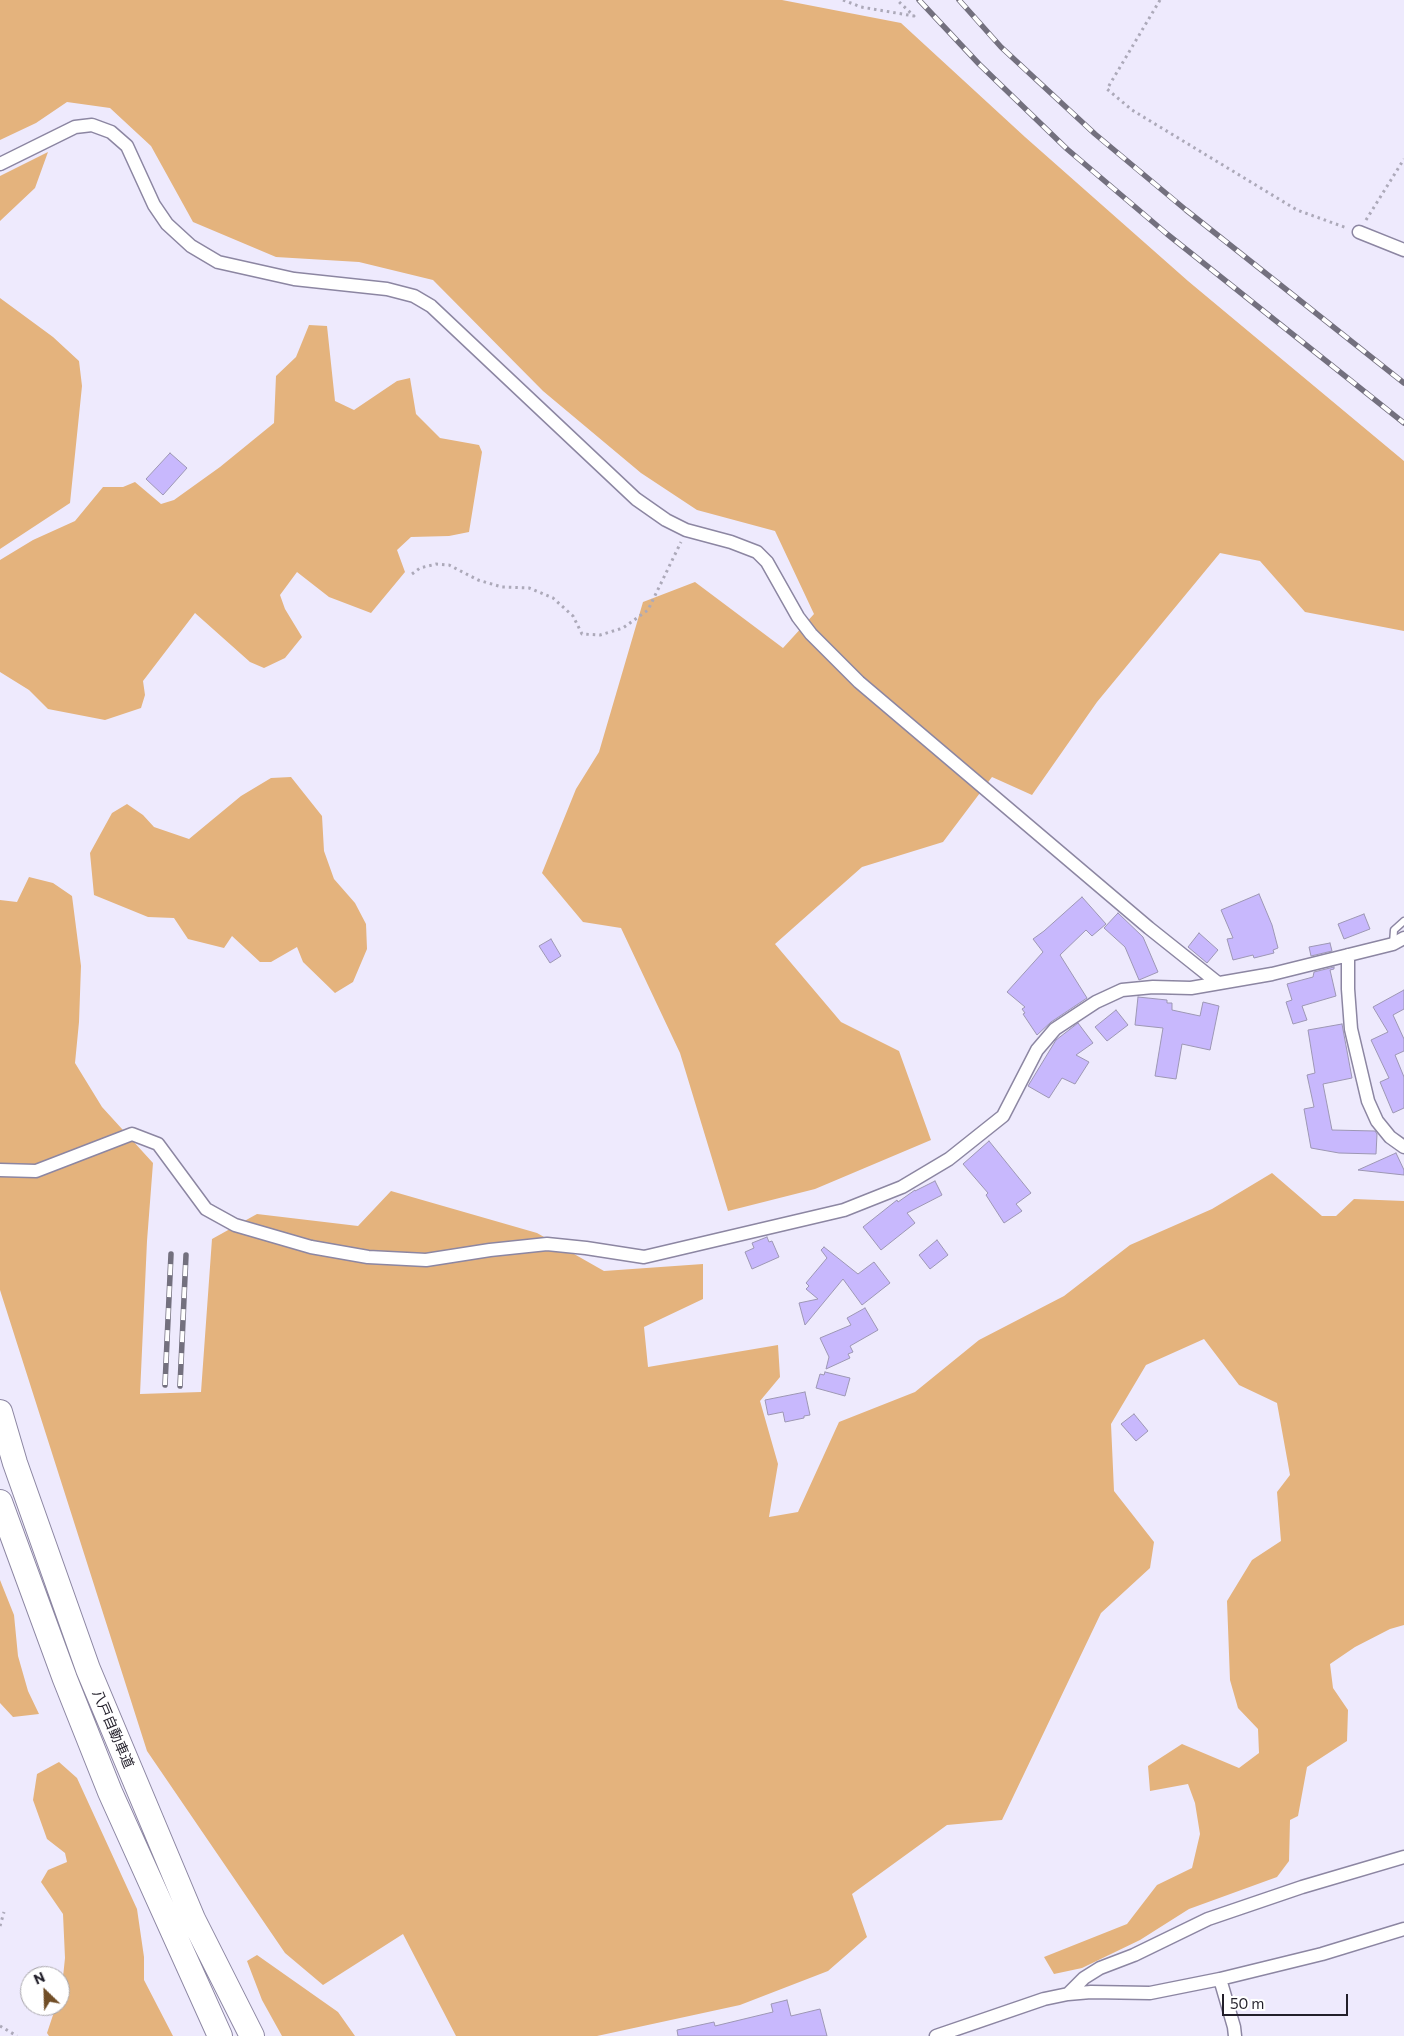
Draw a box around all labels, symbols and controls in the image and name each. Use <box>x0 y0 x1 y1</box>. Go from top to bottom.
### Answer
street label: 八戸自動車道 <box>89 1687 137 1771</box>
north arrow <box>20 1966 70 2016</box>
text: N <box>31 1968 47 1988</box>
scale bar <box>1224 1984 1350 2016</box>
text: 50 m <box>1230 1994 1264 2012</box>

